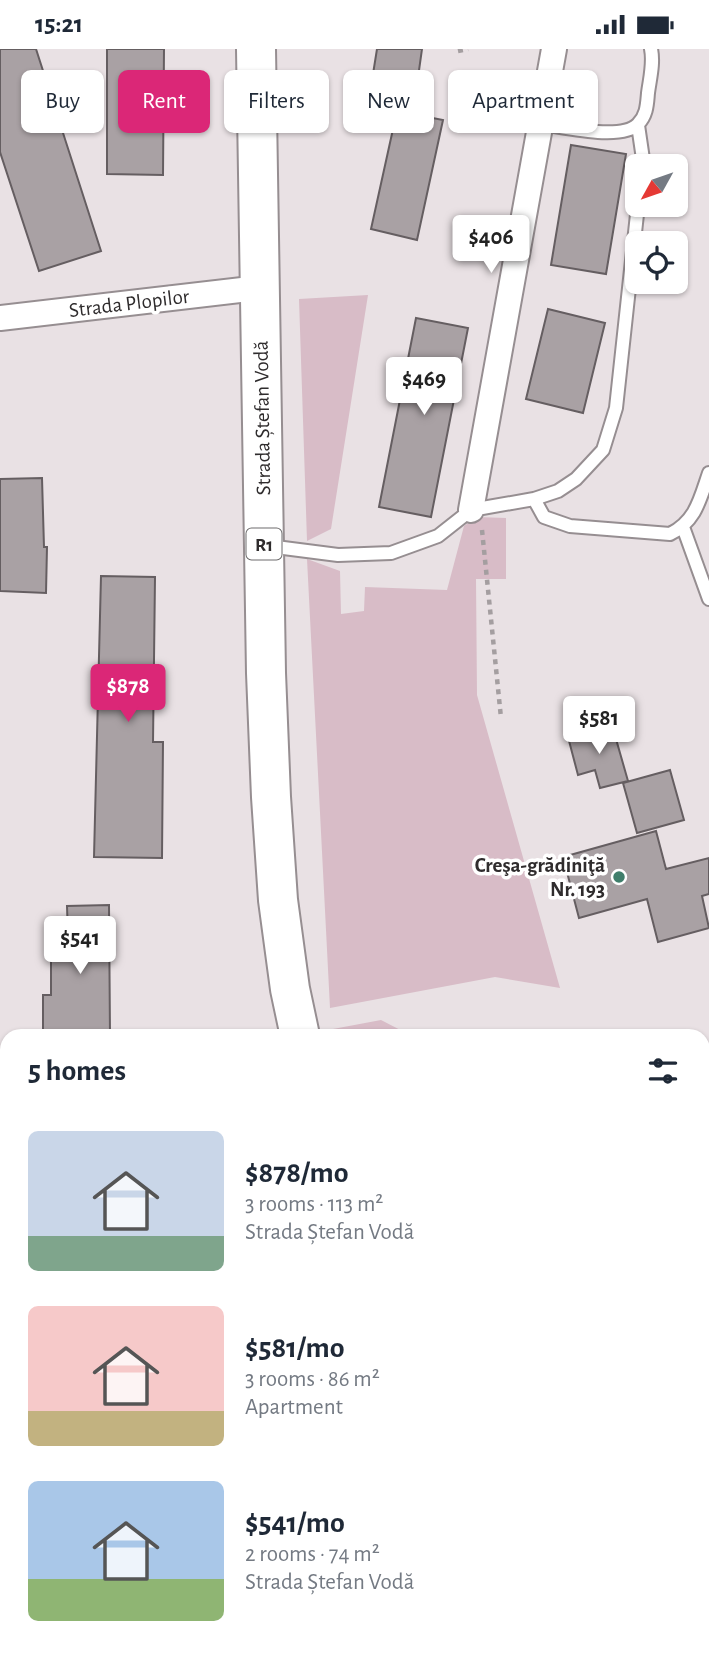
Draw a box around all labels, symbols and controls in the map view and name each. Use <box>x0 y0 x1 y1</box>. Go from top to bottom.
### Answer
text: 15:21 <box>35 11 83 37</box>
chip: Buy <box>21 70 104 133</box>
chip: Rent <box>118 70 210 133</box>
chip: Filters <box>224 70 329 133</box>
chip: New <box>343 70 434 133</box>
chip: Apartment <box>448 70 598 133</box>
north arrow <box>625 154 688 217</box>
map controls <box>625 154 688 294</box>
pin: $406 <box>450 215 532 275</box>
text: $406 <box>468 226 514 249</box>
button: locate <box>625 231 688 294</box>
street label: Strada Plopilor <box>68 286 191 321</box>
street label: Strada Ștefan Vodă <box>251 340 276 495</box>
pin: $469 <box>383 357 465 417</box>
text: $469 <box>402 368 446 391</box>
road number: R1 <box>246 529 282 559</box>
pin: $878 <box>87 665 169 724</box>
text: $878 <box>107 675 149 698</box>
pin: $581 <box>558 697 640 756</box>
text: $581 <box>579 707 619 730</box>
place label: Creşa-grădiniţă Nr. 193 <box>475 855 605 900</box>
marker: Creşa-grădiniţă Nr. 193 <box>611 869 627 885</box>
pin: $541 <box>39 916 121 976</box>
text: $541 <box>60 927 100 950</box>
icon: filters <box>644 1052 682 1090</box>
text: 5 homes <box>28 1056 126 1086</box>
text: $878/mo <box>245 1158 349 1188</box>
icon: home <box>84 1159 168 1243</box>
text: 3 rooms · 113 m² <box>245 1193 383 1216</box>
text: Strada Ștefan Vodă <box>245 1221 414 1244</box>
text: $581/mo <box>245 1333 345 1363</box>
icon: home <box>84 1334 168 1418</box>
text: 3 rooms · 86 m² <box>245 1368 380 1391</box>
text: Apartment <box>245 1396 343 1419</box>
text: $541/mo <box>245 1508 345 1538</box>
icon: home <box>84 1509 168 1593</box>
text: 2 rooms · 74 m² <box>245 1543 380 1566</box>
text: Strada Ștefan Vodă <box>245 1571 414 1594</box>

